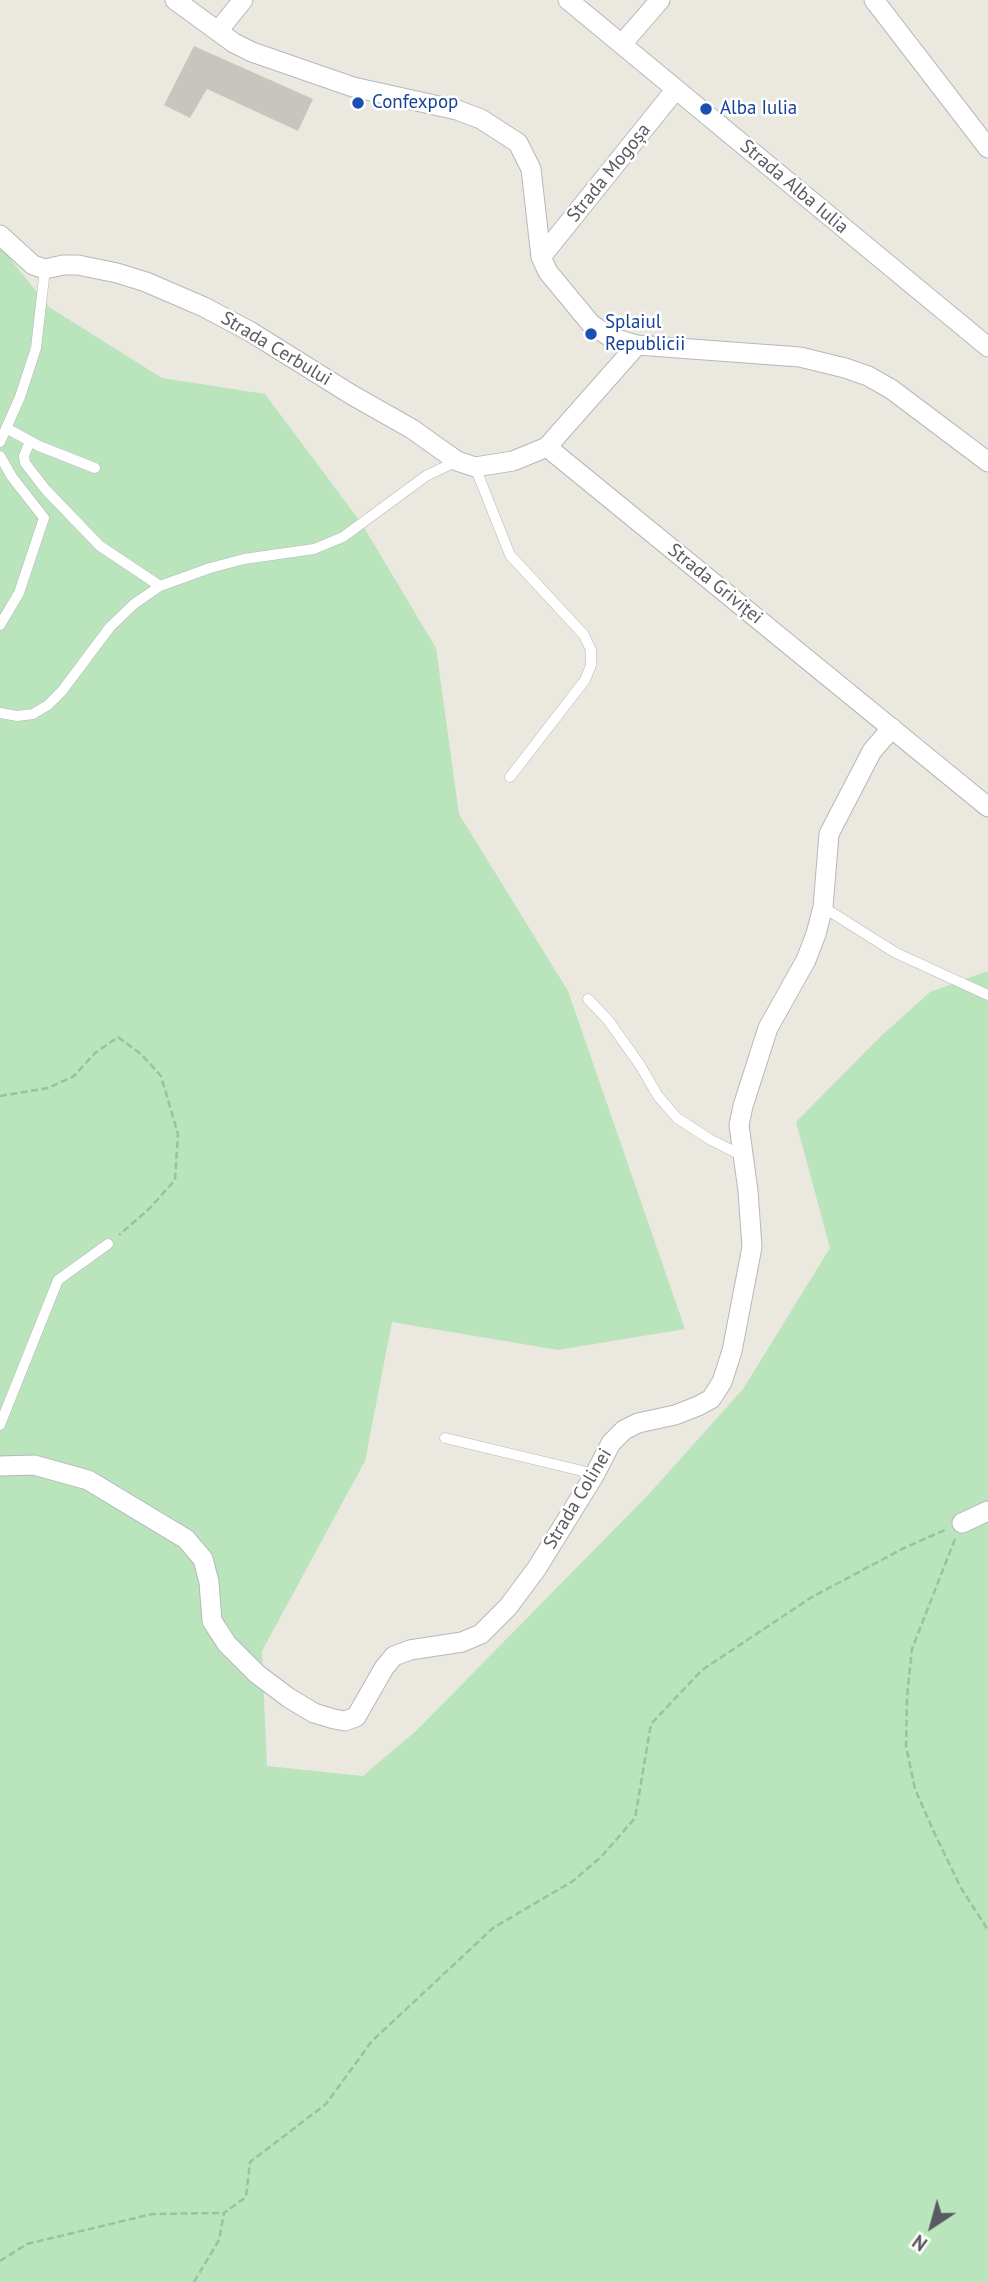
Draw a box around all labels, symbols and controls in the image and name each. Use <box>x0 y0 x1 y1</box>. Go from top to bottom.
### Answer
place label: Confexpop <box>372 92 458 114</box>
marker: Confexpop <box>350 95 366 111</box>
place label: Alba Iulia <box>720 98 797 120</box>
marker: Alba Iulia <box>698 101 714 117</box>
street label: Strada Mogoșa <box>562 119 656 227</box>
street label: Strada Alba Iulia <box>735 135 853 239</box>
street label: Strada Cerbului <box>217 307 335 391</box>
place label: Splaiul Republicii <box>605 312 685 356</box>
marker: Splaiul Republicii <box>583 326 599 342</box>
street label: Strada Griviței <box>663 539 767 629</box>
street label: Strada Colinei <box>539 1445 617 1553</box>
north arrow <box>897 2191 967 2261</box>
text: N <box>908 2230 932 2256</box>

